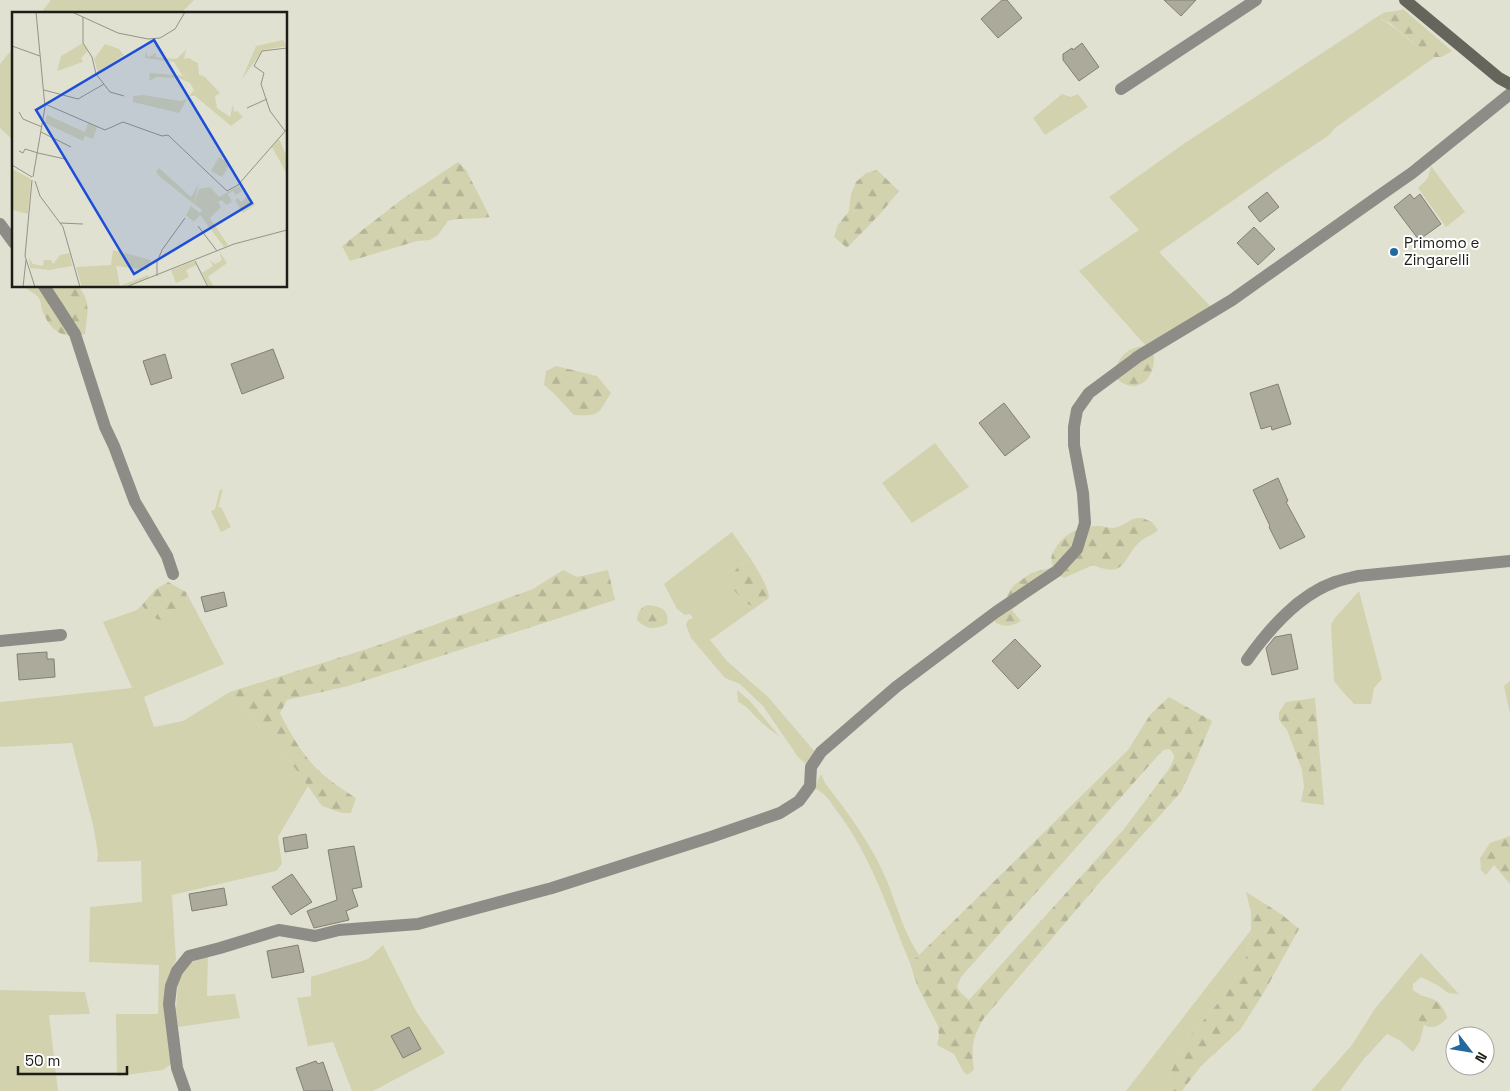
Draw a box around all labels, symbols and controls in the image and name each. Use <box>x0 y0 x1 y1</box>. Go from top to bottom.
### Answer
inset map <box>12 12 288 288</box>
place label: Primomo e Zingarelli <box>1404 233 1480 269</box>
marker: Primomo e Zingarelli <box>1388 246 1400 258</box>
north arrow <box>1445 1026 1495 1076</box>
scale bar <box>18 1044 126 1076</box>
text: N <box>1471 1049 1491 1066</box>
text: 50 m <box>25 1051 60 1070</box>

